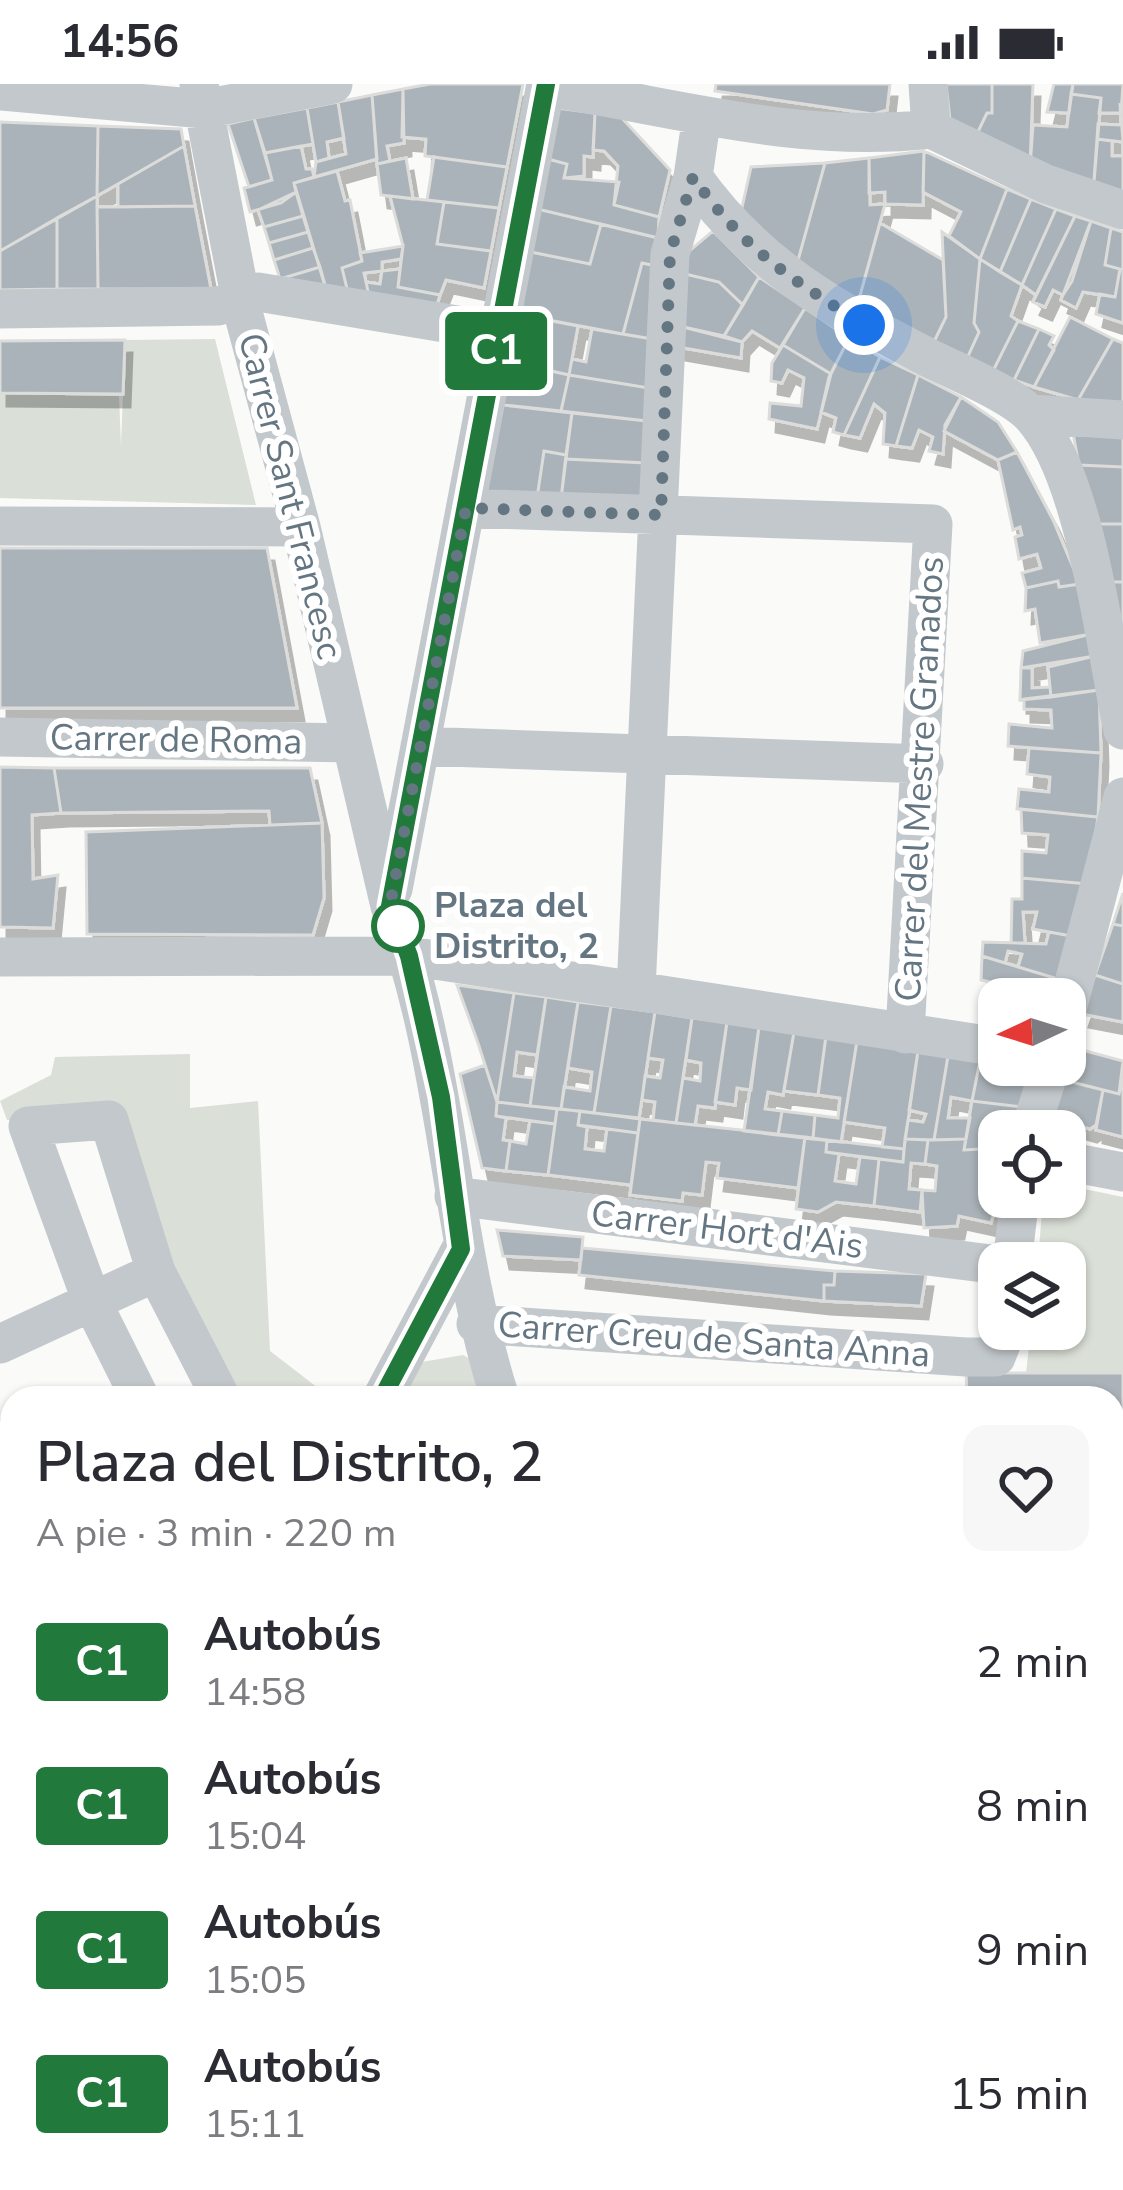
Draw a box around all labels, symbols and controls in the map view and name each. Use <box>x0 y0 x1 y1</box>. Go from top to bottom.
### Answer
text: 14:56 <box>60 12 179 73</box>
your location <box>834 295 894 355</box>
line badge: C1 <box>442 312 550 390</box>
text: C1 <box>469 322 523 379</box>
street label: Carrer Sant Francesc <box>226 328 354 664</box>
street label: Carrer del Mestre Granados <box>884 555 956 1003</box>
street label: Carrer de Roma <box>49 713 303 767</box>
place label: Plaza del Distrito, 2 <box>434 881 599 971</box>
marker: Plaza del Distrito, 2 <box>373 901 423 951</box>
north arrow <box>978 978 1086 1086</box>
map controls <box>978 978 1086 1350</box>
button: locate <box>978 1110 1086 1218</box>
street label: Carrer Hort d'Ais <box>588 1189 866 1271</box>
button: layers <box>978 1242 1086 1350</box>
street label: Carrer Creu de Santa Anna <box>496 1300 932 1380</box>
text: Plaza del Distrito, 2 <box>36 1423 544 1501</box>
button: heart <box>963 1425 1089 1551</box>
text: A pie · 3 min · 220 m <box>36 1507 396 1560</box>
text: Autobús <box>204 1605 382 1666</box>
text: 2 min <box>976 1632 1089 1693</box>
text: C1 <box>75 1633 129 1690</box>
text: 14:58 <box>204 1666 307 1719</box>
text: Autobús <box>204 1749 382 1810</box>
text: 8 min <box>976 1776 1089 1837</box>
text: C1 <box>75 1777 129 1834</box>
text: 15:04 <box>204 1810 307 1863</box>
text: Autobús <box>204 1893 382 1954</box>
text: 9 min <box>976 1920 1089 1981</box>
text: C1 <box>75 1921 129 1978</box>
text: 15:05 <box>204 1954 307 2007</box>
text: Autobús <box>204 2037 382 2098</box>
text: 15 min <box>949 2064 1089 2125</box>
text: C1 <box>75 2065 129 2122</box>
text: 15:11 <box>204 2098 307 2151</box>

